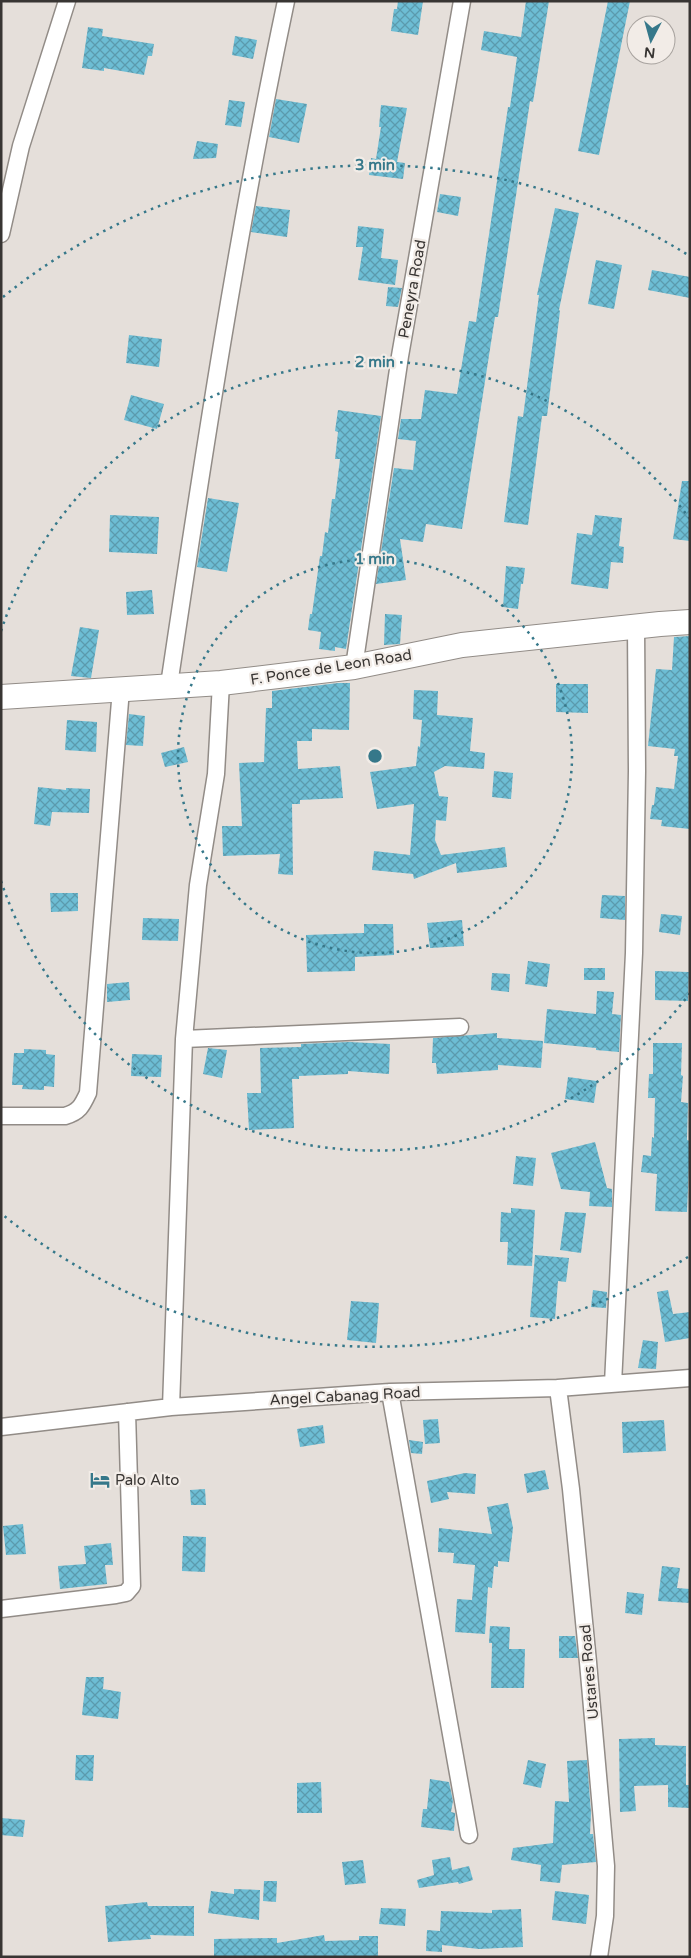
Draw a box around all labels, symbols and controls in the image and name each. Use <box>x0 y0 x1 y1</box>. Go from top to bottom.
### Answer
north arrow <box>626 15 676 65</box>
text: N <box>643 43 656 61</box>
text: 3 min <box>355 156 395 174</box>
street label: Peneyra Road <box>394 238 430 340</box>
text: 2 min <box>355 353 395 371</box>
text: 1 min <box>355 550 395 568</box>
street label: F. Ponce de Leon Road <box>249 645 413 689</box>
centre of rings <box>366 747 384 765</box>
street label: Angel Cabanag Road <box>269 1383 421 1409</box>
hotel icon: Palo Alto <box>89 1469 111 1491</box>
place label: Palo Alto <box>115 1471 179 1489</box>
street label: Ustares Road <box>576 1624 602 1720</box>

